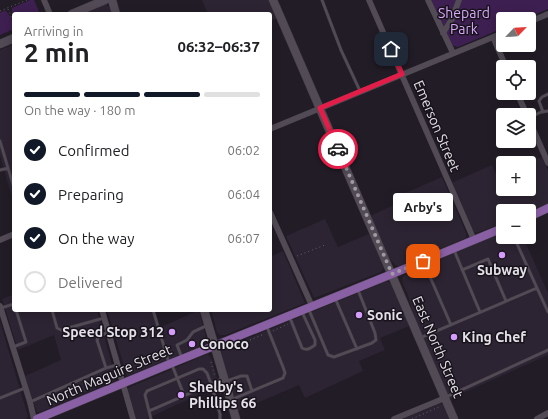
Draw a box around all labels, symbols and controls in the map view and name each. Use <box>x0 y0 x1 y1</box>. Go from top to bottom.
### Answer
park label: Shepard Park <box>438 5 490 37</box>
north arrow <box>496 12 536 52</box>
map controls <box>496 12 536 244</box>
text: Arriving in <box>24 24 83 38</box>
pin <box>374 32 408 66</box>
text: 2 min <box>24 38 90 67</box>
text: 06:32–06:37 <box>177 38 260 55</box>
icon: home <box>380 38 402 60</box>
button: locate <box>496 60 536 100</box>
street label: Emerson Street <box>411 78 464 174</box>
text: On the way · 180 m <box>24 103 136 117</box>
button: layers <box>496 108 536 148</box>
courier <box>318 129 358 169</box>
icon: car <box>327 138 349 160</box>
icon: check <box>24 139 46 161</box>
text: Confirmed <box>58 142 130 159</box>
text: 06:02 <box>227 143 260 157</box>
button: + <box>496 156 536 196</box>
icon: check <box>24 183 46 205</box>
text: Preparing <box>58 186 124 203</box>
text: 06:04 <box>227 187 260 201</box>
callout: Arby's <box>393 193 453 221</box>
text: Arby's <box>404 200 442 214</box>
button: − <box>496 204 536 244</box>
icon: check <box>24 227 46 249</box>
text: On the way <box>58 230 134 247</box>
text: 06:07 <box>227 231 260 245</box>
pin <box>406 244 440 278</box>
icon: bag <box>412 250 434 272</box>
marker: Subway <box>497 250 507 260</box>
place label: Subway <box>477 262 528 278</box>
text: Delivered <box>58 274 123 291</box>
street label: East North Street <box>409 294 467 401</box>
place label: Sonic <box>367 307 402 323</box>
marker: Sonic <box>354 310 364 320</box>
place label: Speed Stop 312 <box>62 324 164 340</box>
marker: Speed Stop 312 <box>167 327 177 337</box>
place label: King Chef <box>462 329 526 345</box>
marker: King Chef <box>449 332 459 342</box>
place label: Conoco <box>200 336 249 352</box>
marker: Conoco <box>187 339 197 349</box>
street label: North Maguire Street <box>44 341 174 409</box>
place label: Shelby's Phillips 66 <box>189 379 257 411</box>
marker: Shelby's Phillips 66 <box>176 390 186 400</box>

